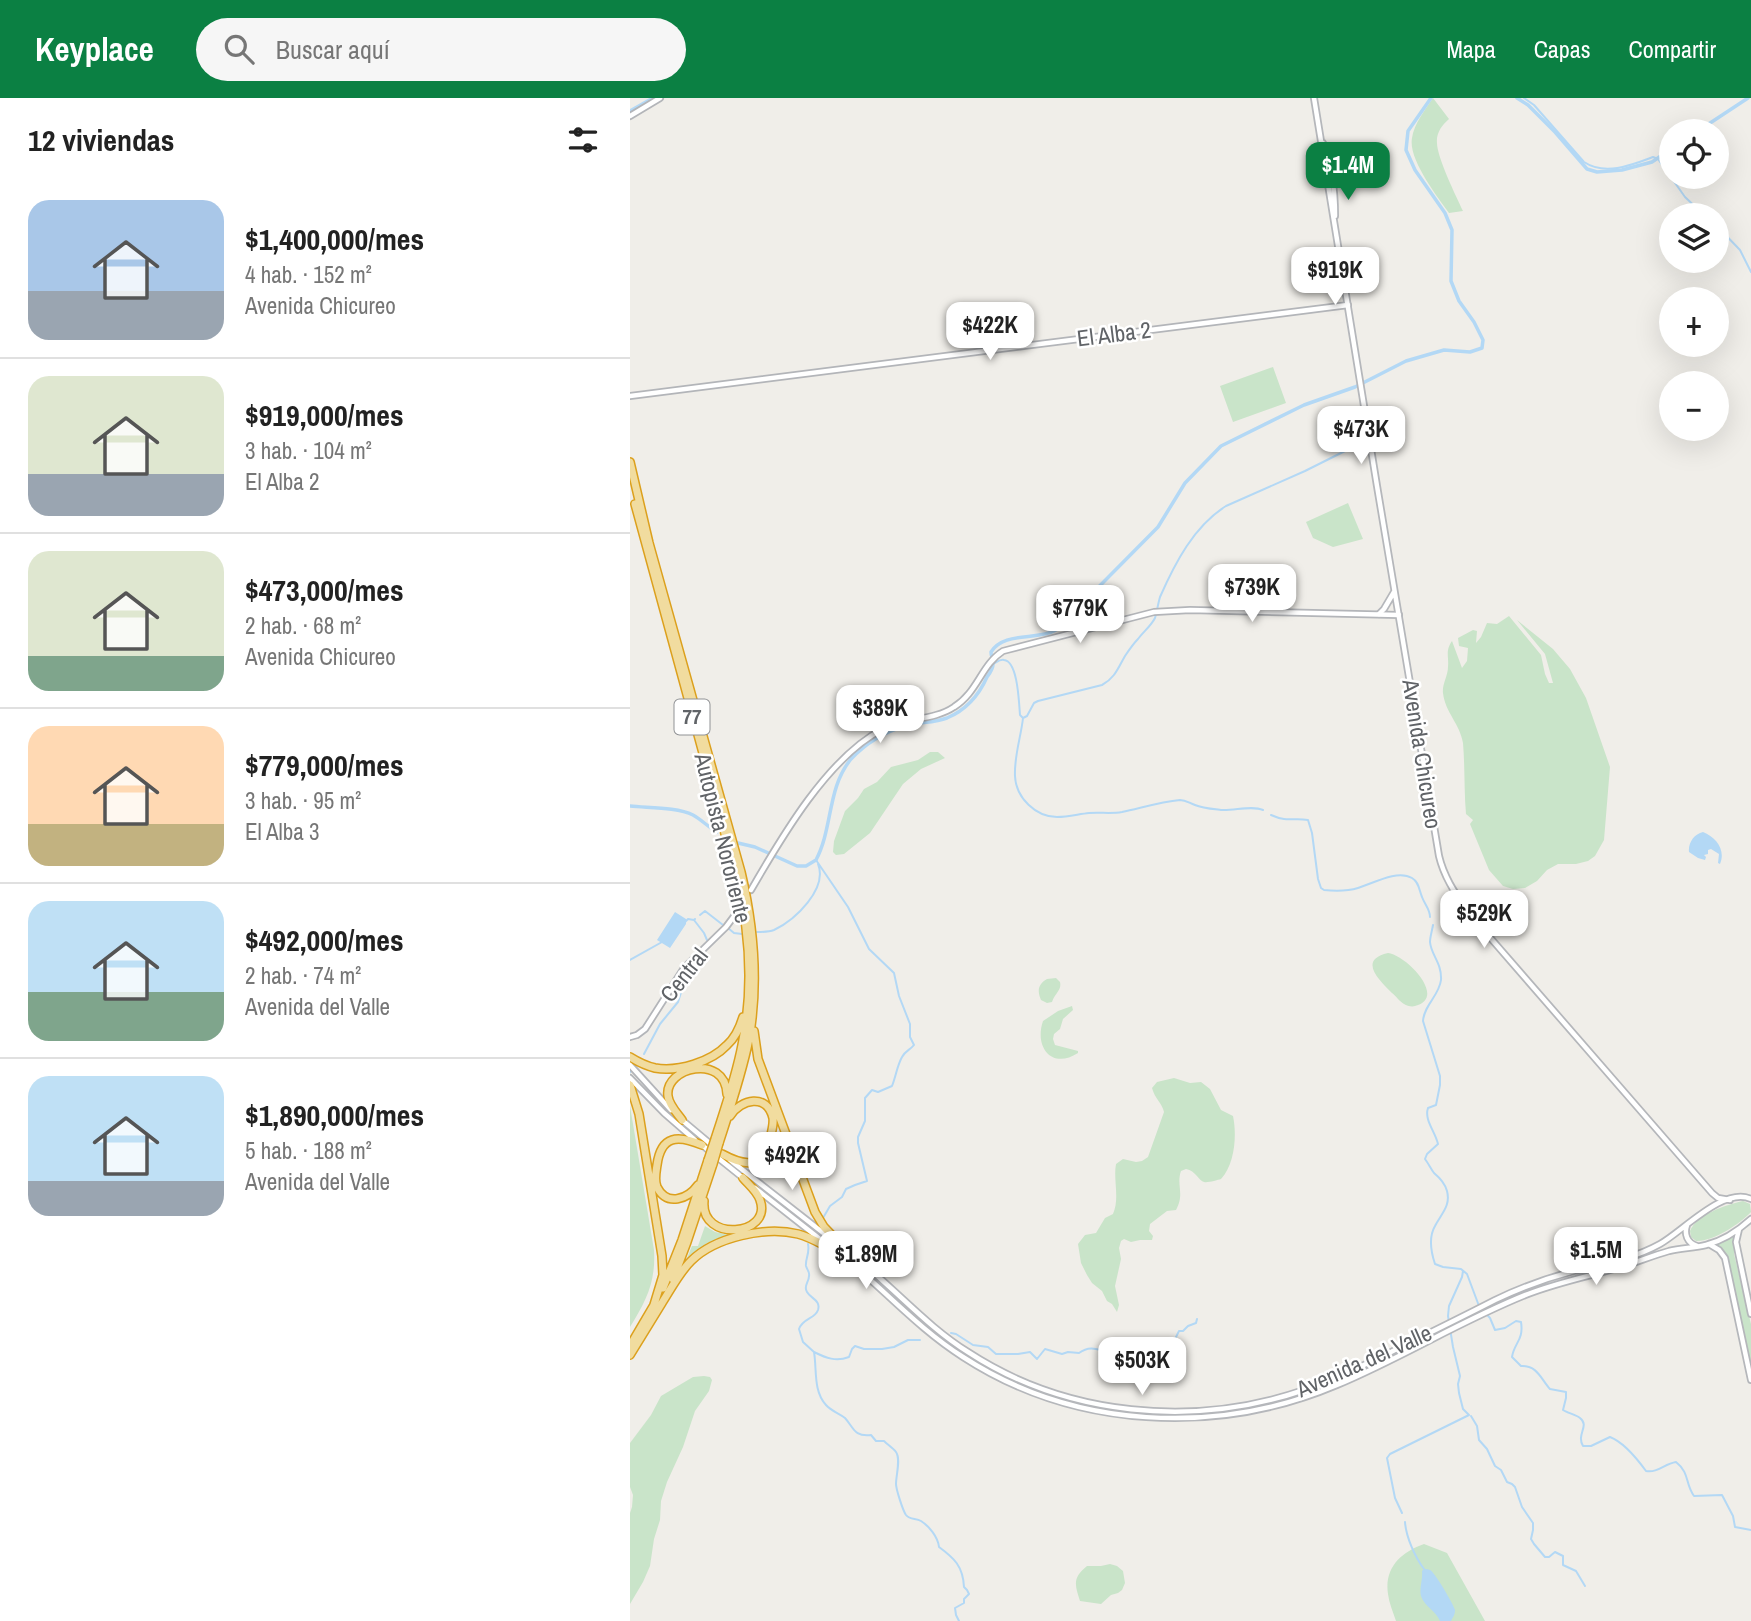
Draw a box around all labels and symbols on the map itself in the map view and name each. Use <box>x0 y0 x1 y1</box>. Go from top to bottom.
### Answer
pin: $1.4M <box>1299 142 1397 202</box>
pin: $919K <box>1286 248 1384 307</box>
pin: $422K <box>941 302 1039 362</box>
street label: El Alba 2 <box>1075 314 1153 353</box>
pin: $473K <box>1312 406 1410 466</box>
pin: $739K <box>1203 564 1301 624</box>
pin: $779K <box>1031 586 1129 645</box>
street label: Avenida Chicureo <box>1395 676 1450 831</box>
pin: $389K <box>831 686 929 745</box>
road number: 77 <box>674 700 710 734</box>
street label: Autopista Nororiente <box>687 749 760 926</box>
pin: $529K <box>1435 890 1533 950</box>
street label: Central <box>653 941 715 1008</box>
pin: $492K <box>743 1132 841 1192</box>
pin: $1.5M <box>1547 1228 1645 1287</box>
pin: $1.89M <box>809 1232 923 1291</box>
street label: Avenida del Valle <box>1290 1317 1436 1405</box>
pin: $503K <box>1093 1338 1191 1397</box>

